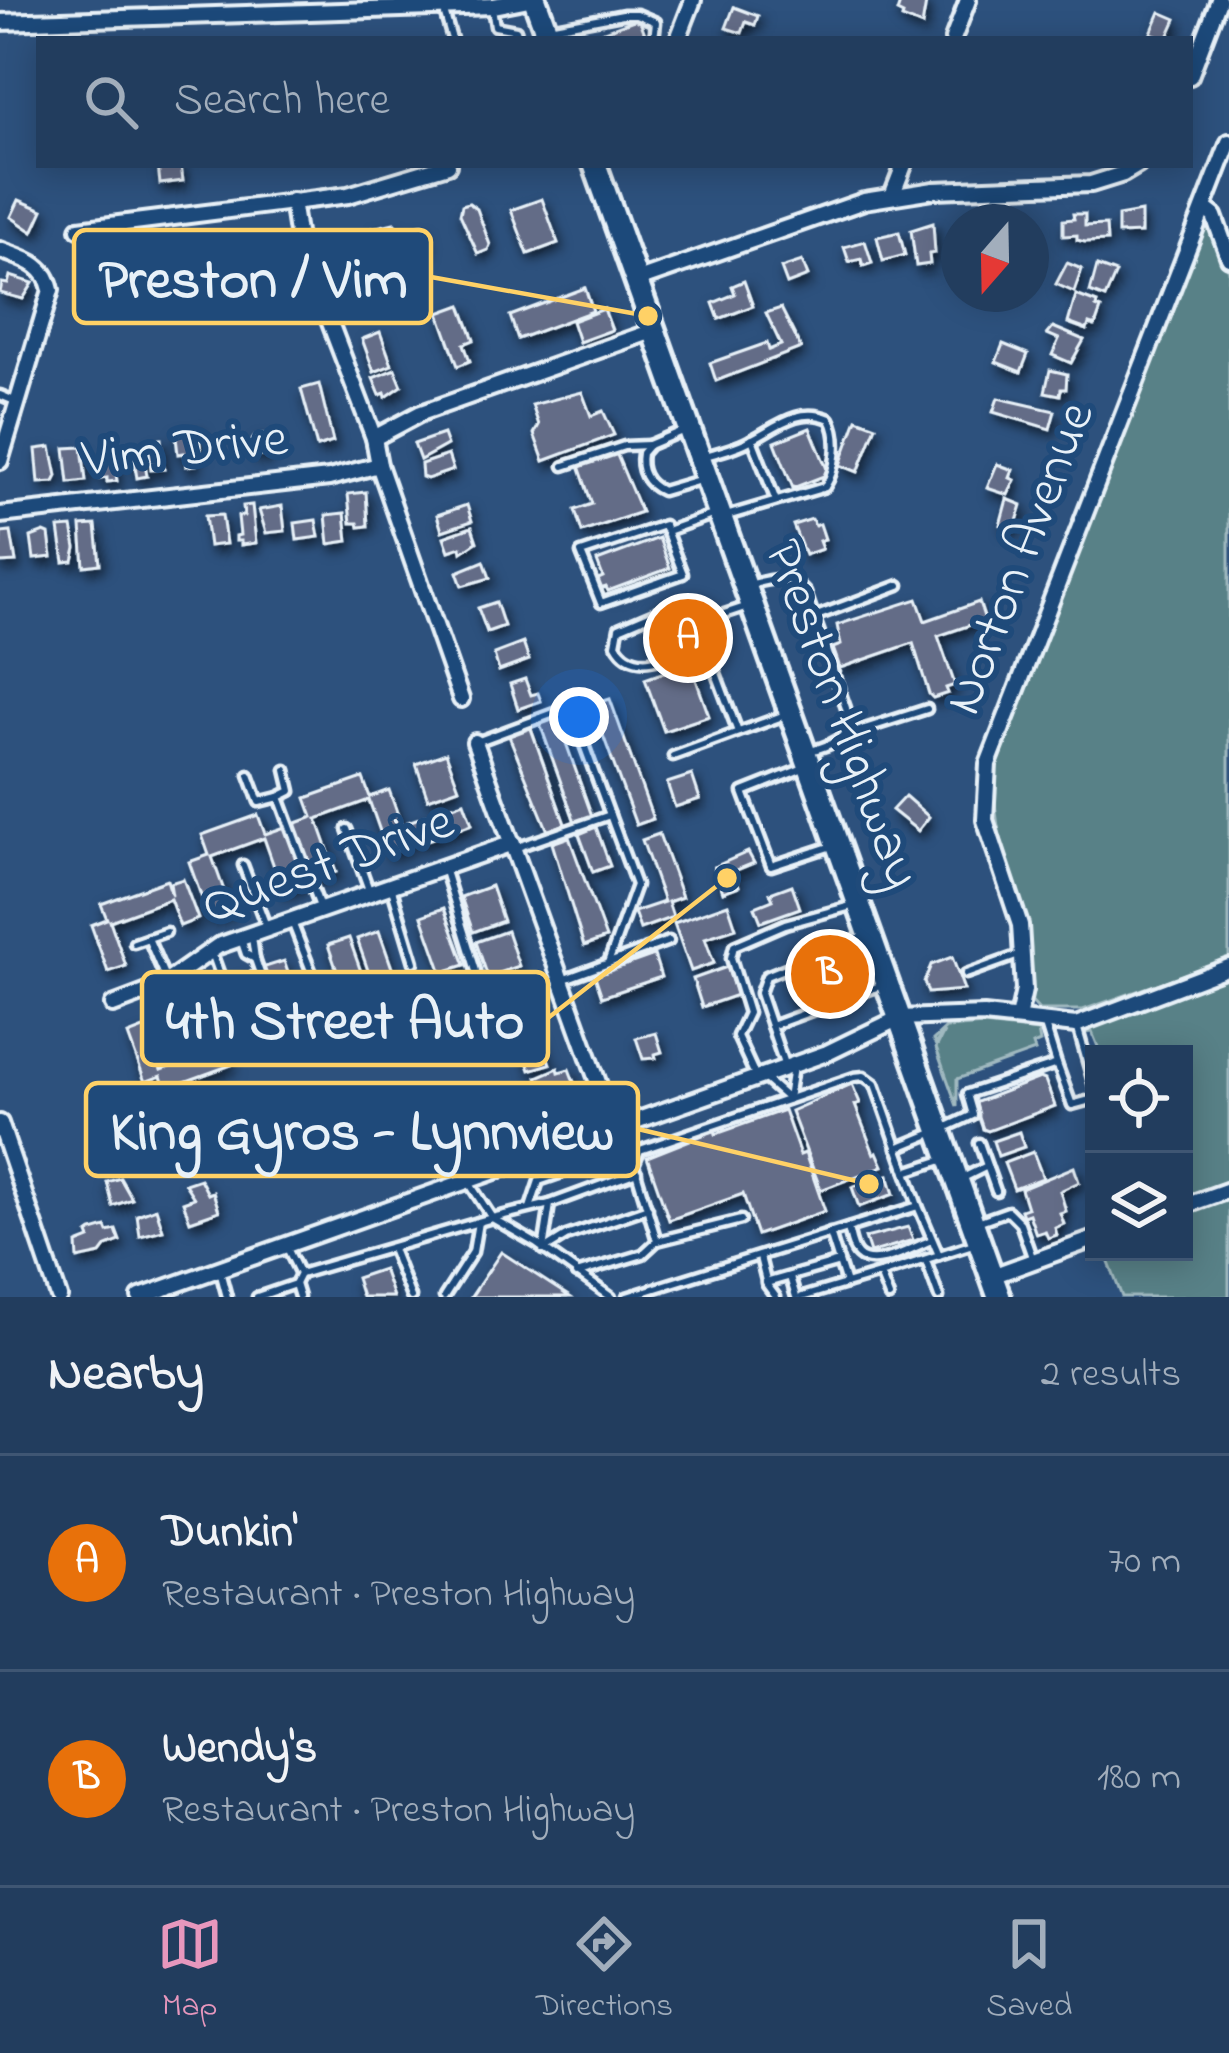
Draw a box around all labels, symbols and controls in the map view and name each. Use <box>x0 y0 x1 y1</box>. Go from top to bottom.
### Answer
search box <box>36 36 1193 168</box>
icon: search <box>78 69 144 135</box>
text: Search here <box>174 69 390 135</box>
north arrow <box>941 204 1049 312</box>
callout: Preston / Vim <box>74 230 431 323</box>
text: Preston / Vim <box>99 242 408 325</box>
street label: Norton Avenue <box>927 391 1118 727</box>
street label: Vim Drive <box>78 401 292 501</box>
street label: Preston Highway <box>740 530 939 901</box>
pin: A <box>649 593 727 683</box>
your location <box>549 687 609 747</box>
street label: Quest Drive <box>193 784 466 947</box>
pin: B <box>791 929 869 1019</box>
callout: 4th Street Auto <box>142 972 548 1065</box>
text: 4th Street Auto <box>166 983 524 1066</box>
map controls <box>1085 1045 1193 1261</box>
button: locate <box>1085 1045 1193 1153</box>
callout: King Gyros - Lynnview <box>86 1083 638 1176</box>
text: King Gyros - Lynnview <box>110 1094 614 1178</box>
button: layers <box>1085 1153 1193 1261</box>
text: Nearby <box>48 1338 204 1413</box>
text: 2 results <box>1041 1347 1181 1404</box>
text: Dunkin' <box>162 1501 298 1567</box>
text: A <box>75 1534 99 1591</box>
text: 70 m <box>1108 1534 1181 1591</box>
text: Restaurant · Preston Highway <box>162 1567 635 1624</box>
text: Wendy's <box>162 1717 317 1783</box>
text: B <box>74 1750 100 1807</box>
text: 180 m <box>1097 1750 1181 1807</box>
text: Restaurant · Preston Highway <box>162 1783 635 1840</box>
tab: Map <box>157 1911 223 2031</box>
tab: Directions <box>536 1911 673 2031</box>
tab: Saved <box>986 1911 1072 2031</box>

